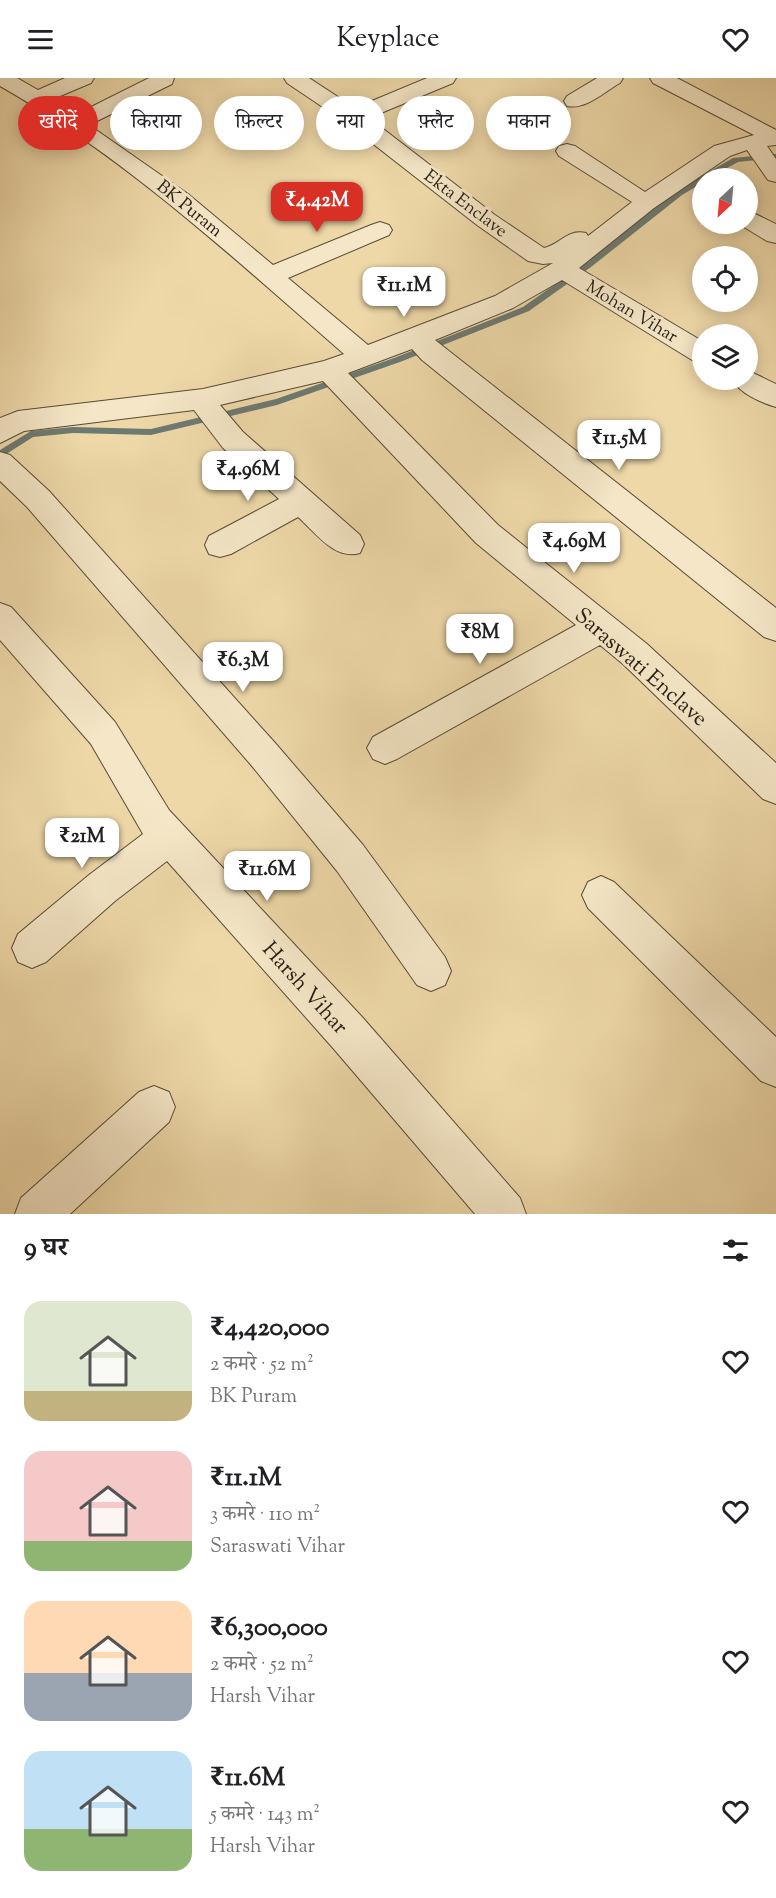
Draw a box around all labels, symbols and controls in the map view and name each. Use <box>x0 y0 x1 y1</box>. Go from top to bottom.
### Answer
text: Keyplace <box>336 20 440 59</box>
icon: menu <box>24 23 57 56</box>
icon: heart <box>719 23 752 56</box>
chip: खरीदें <box>18 96 98 150</box>
chip: किराया <box>110 96 202 150</box>
chip: फ़िल्टर <box>214 96 304 150</box>
chip: नया <box>316 96 385 150</box>
chip: फ़्लैट <box>397 96 474 150</box>
chip: मकान <box>486 96 571 150</box>
street label: Ekta Enclave <box>417 164 512 245</box>
north arrow <box>692 168 758 234</box>
map controls <box>692 168 758 390</box>
street label: BK Puram <box>150 175 227 244</box>
pin: ₹4.42M <box>268 182 366 233</box>
text: ₹4.42M <box>285 187 349 216</box>
button: locate <box>692 246 758 312</box>
pin: ₹11.1M <box>355 267 453 318</box>
text: ₹11.1M <box>376 272 432 301</box>
street label: Mohan Vihar <box>580 275 682 351</box>
button: layers <box>692 324 758 390</box>
pin: ₹11.5M <box>570 420 668 471</box>
text: ₹11.5M <box>591 425 647 454</box>
pin: ₹4.96M <box>199 451 297 502</box>
text: ₹4.96M <box>216 456 280 485</box>
pin: ₹4.69M <box>525 523 623 574</box>
text: ₹4.69M <box>542 528 606 557</box>
street label: Saraswati Enclave <box>566 601 714 735</box>
pin: ₹8M <box>451 614 509 665</box>
text: ₹8M <box>460 619 500 648</box>
pin: ₹6.3M <box>201 642 285 693</box>
text: ₹6.3M <box>217 647 269 676</box>
pin: ₹21M <box>46 818 118 869</box>
text: ₹21M <box>59 823 105 852</box>
pin: ₹11.6M <box>218 851 316 902</box>
text: ₹11.6M <box>238 856 296 885</box>
street label: Harsh Vihar <box>253 935 354 1043</box>
text: 9 घर <box>24 1230 68 1267</box>
icon: filters <box>719 1234 752 1267</box>
text: ₹4,420,000 <box>210 1310 330 1347</box>
icon: home <box>72 1325 144 1397</box>
icon: heart <box>719 1345 752 1378</box>
text: 2 कमरे · 52 m² <box>210 1351 314 1380</box>
text: BK Puram <box>210 1383 297 1412</box>
text: ₹11.1M <box>210 1460 282 1497</box>
icon: home <box>72 1475 144 1547</box>
icon: heart <box>719 1495 752 1528</box>
text: 3 कमरे · 110 m² <box>210 1501 320 1530</box>
text: Saraswati Vihar <box>210 1533 345 1562</box>
text: ₹6,300,000 <box>210 1610 328 1647</box>
icon: home <box>72 1625 144 1697</box>
icon: heart <box>719 1645 752 1678</box>
text: 2 कमरे · 52 m² <box>210 1651 314 1680</box>
text: Harsh Vihar <box>210 1683 315 1712</box>
text: ₹11.6M <box>210 1760 285 1797</box>
icon: home <box>72 1775 144 1847</box>
icon: heart <box>719 1795 752 1828</box>
text: 5 कमरे · 143 m² <box>210 1801 320 1830</box>
text: Harsh Vihar <box>210 1833 315 1862</box>

